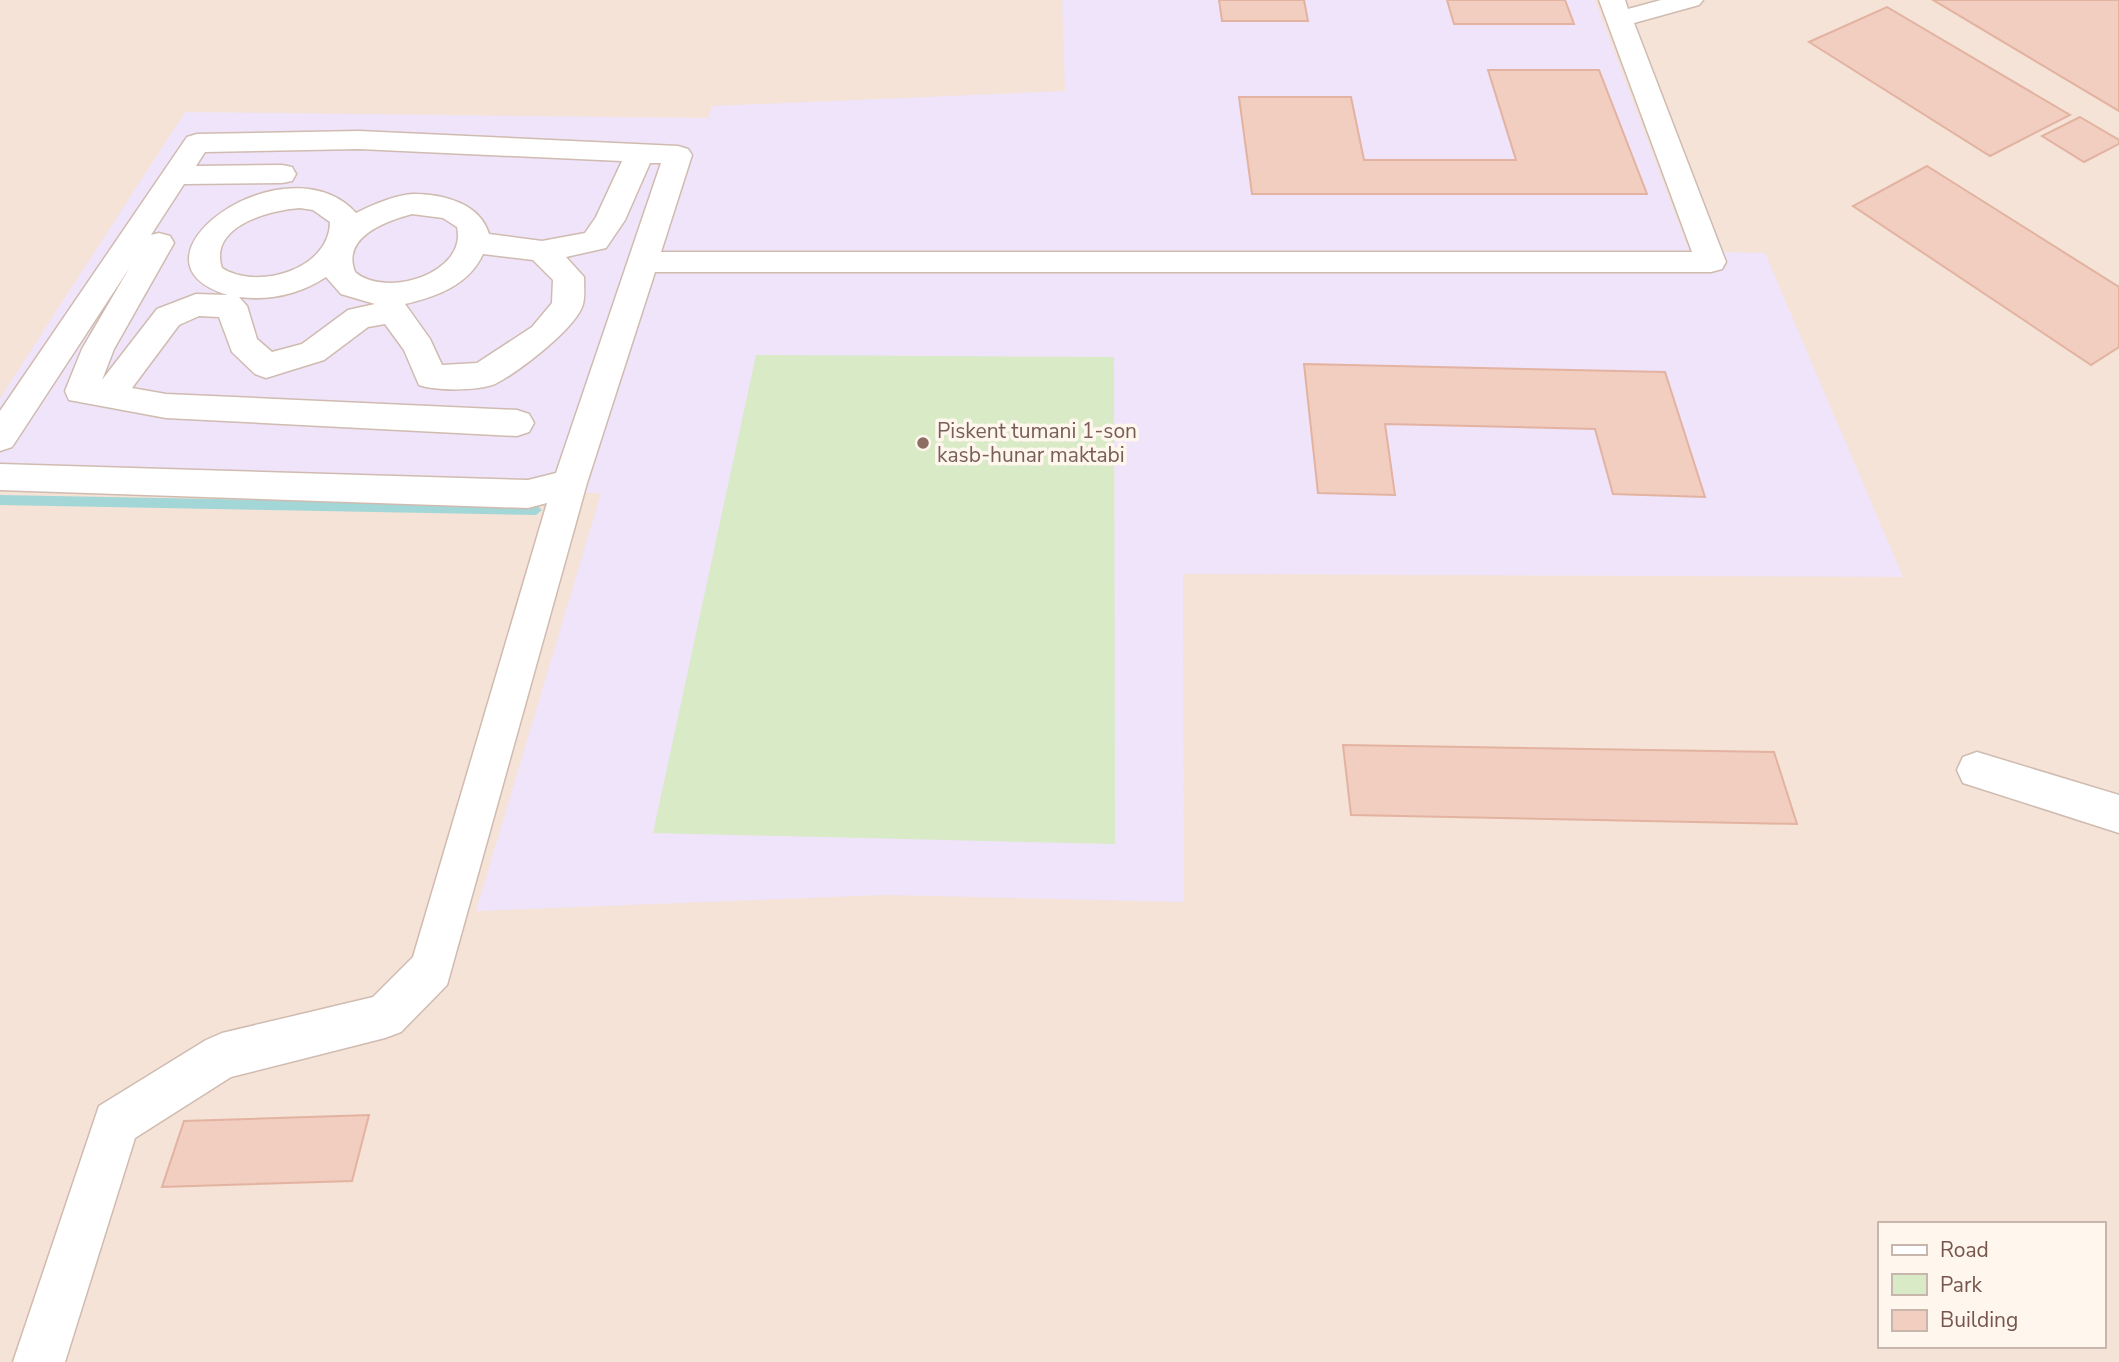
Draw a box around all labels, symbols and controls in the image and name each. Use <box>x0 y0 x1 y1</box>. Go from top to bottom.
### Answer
place label: Piskent tumani 1-son kasb-hunar maktabi <box>937 417 1137 469</box>
marker: Piskent tumani 1-son kasb-hunar maktabi <box>915 435 931 451</box>
legend <box>1878 1222 2105 1348</box>
text: Road <box>1940 1236 1989 1264</box>
text: Park <box>1940 1271 1982 1299</box>
text: Building <box>1940 1306 2018 1334</box>

